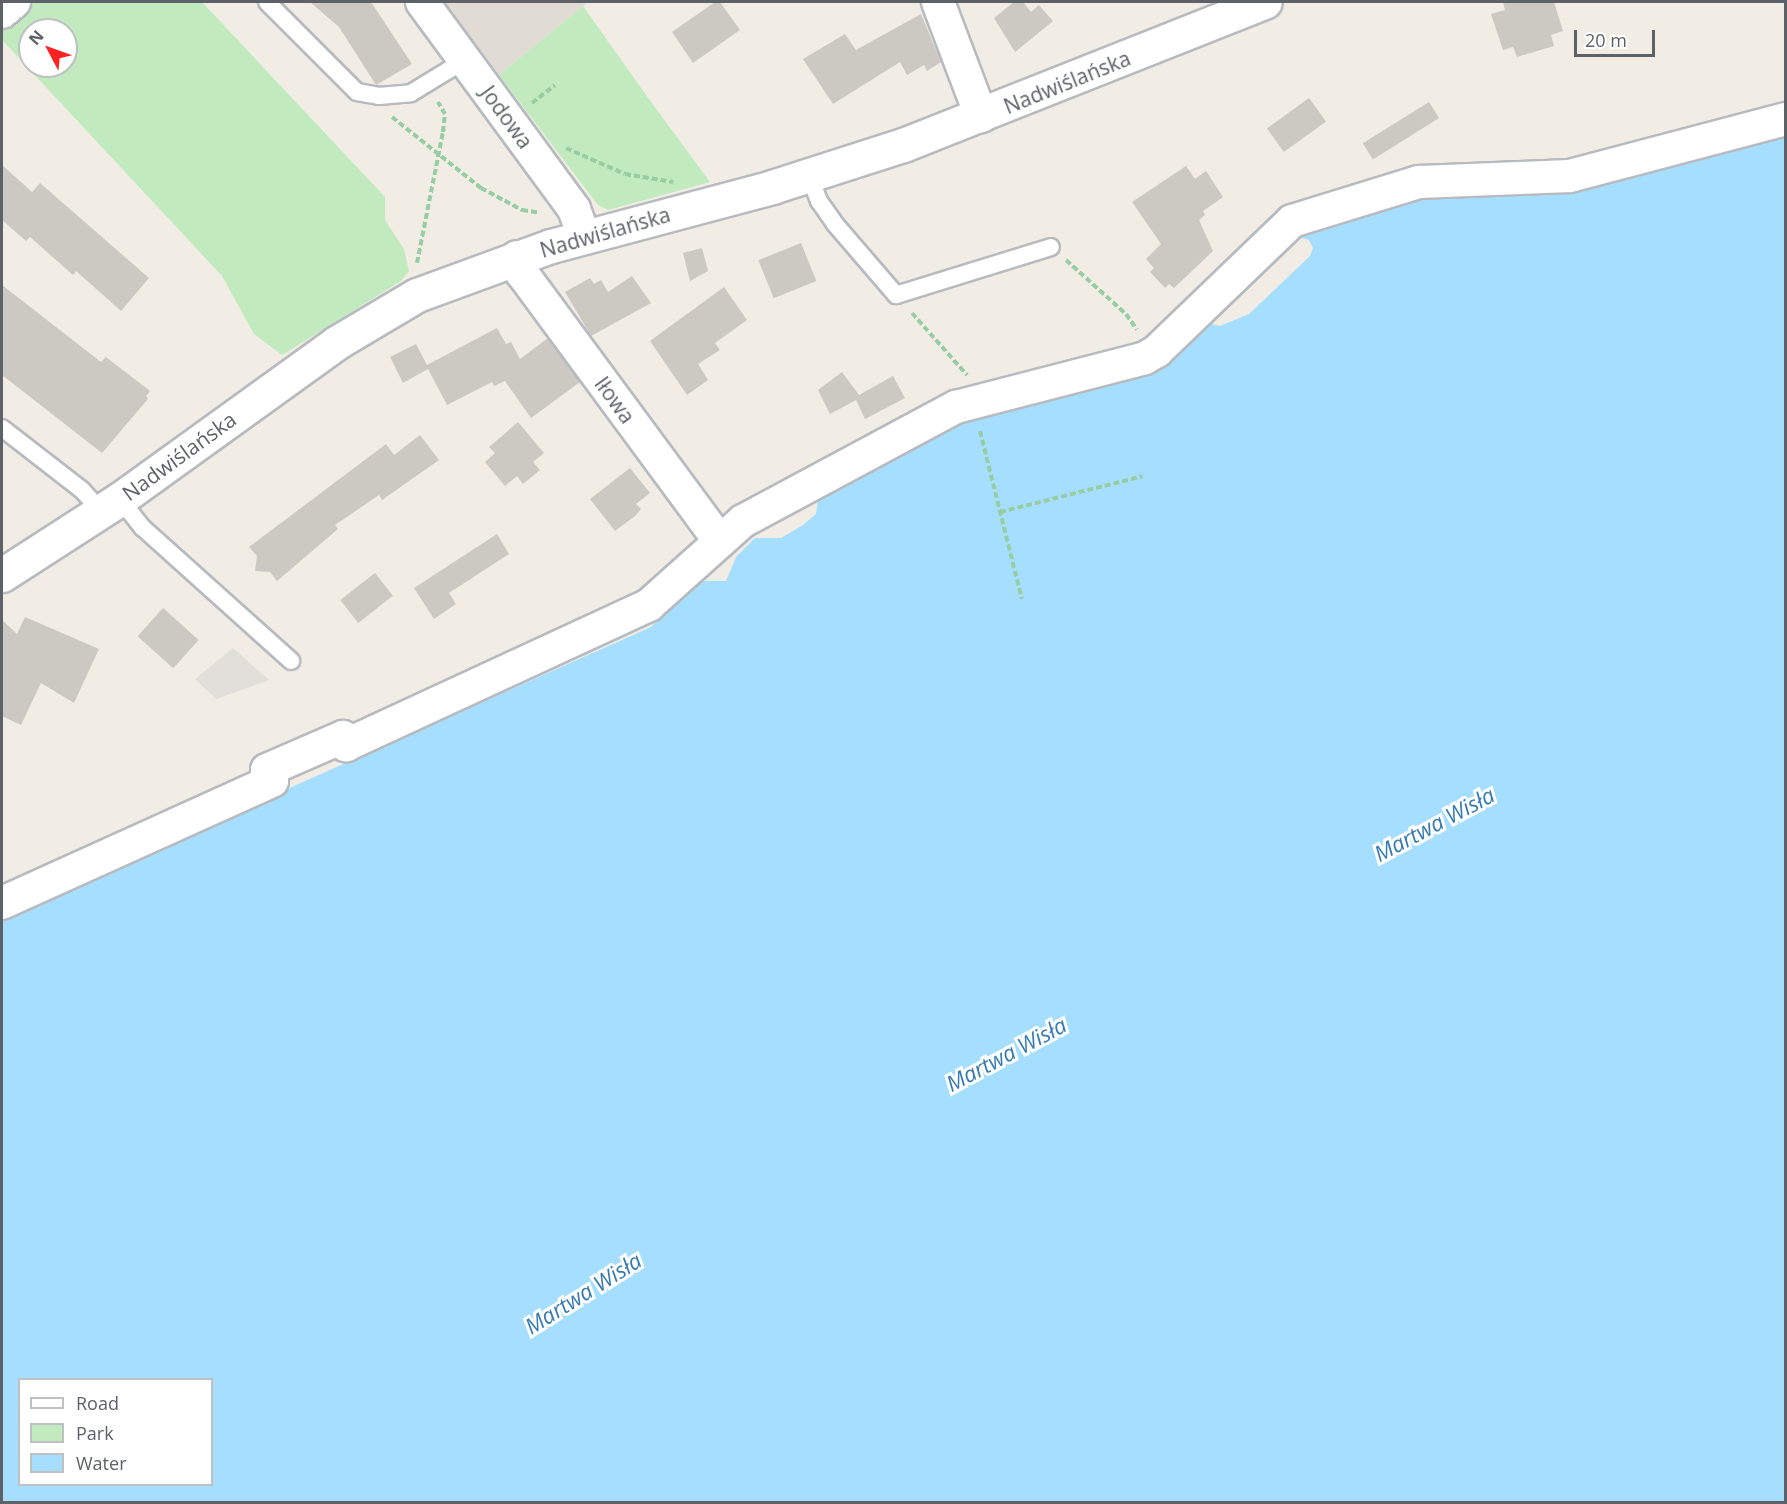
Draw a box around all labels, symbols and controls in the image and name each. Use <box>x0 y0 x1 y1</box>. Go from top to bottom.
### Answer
north arrow <box>18 18 78 78</box>
scale bar <box>1577 18 1658 56</box>
text: N <box>23 25 48 50</box>
text: 20 m <box>1585 28 1627 52</box>
street label: Nadwiślańska <box>1000 45 1134 119</box>
street label: Jodowa <box>476 81 538 153</box>
street label: Nadwiślańska <box>537 201 673 263</box>
street label: Iłowa <box>590 372 640 428</box>
street label: Nadwiślańska <box>117 406 241 506</box>
water label: Martwa Wisła <box>1369 781 1499 867</box>
water label: Martwa Wisła <box>941 1011 1071 1097</box>
water label: Martwa Wisła <box>520 1247 646 1339</box>
legend <box>18 1378 213 1486</box>
text: Road <box>76 1391 119 1415</box>
text: Park <box>76 1421 114 1445</box>
text: Water <box>76 1451 127 1475</box>

